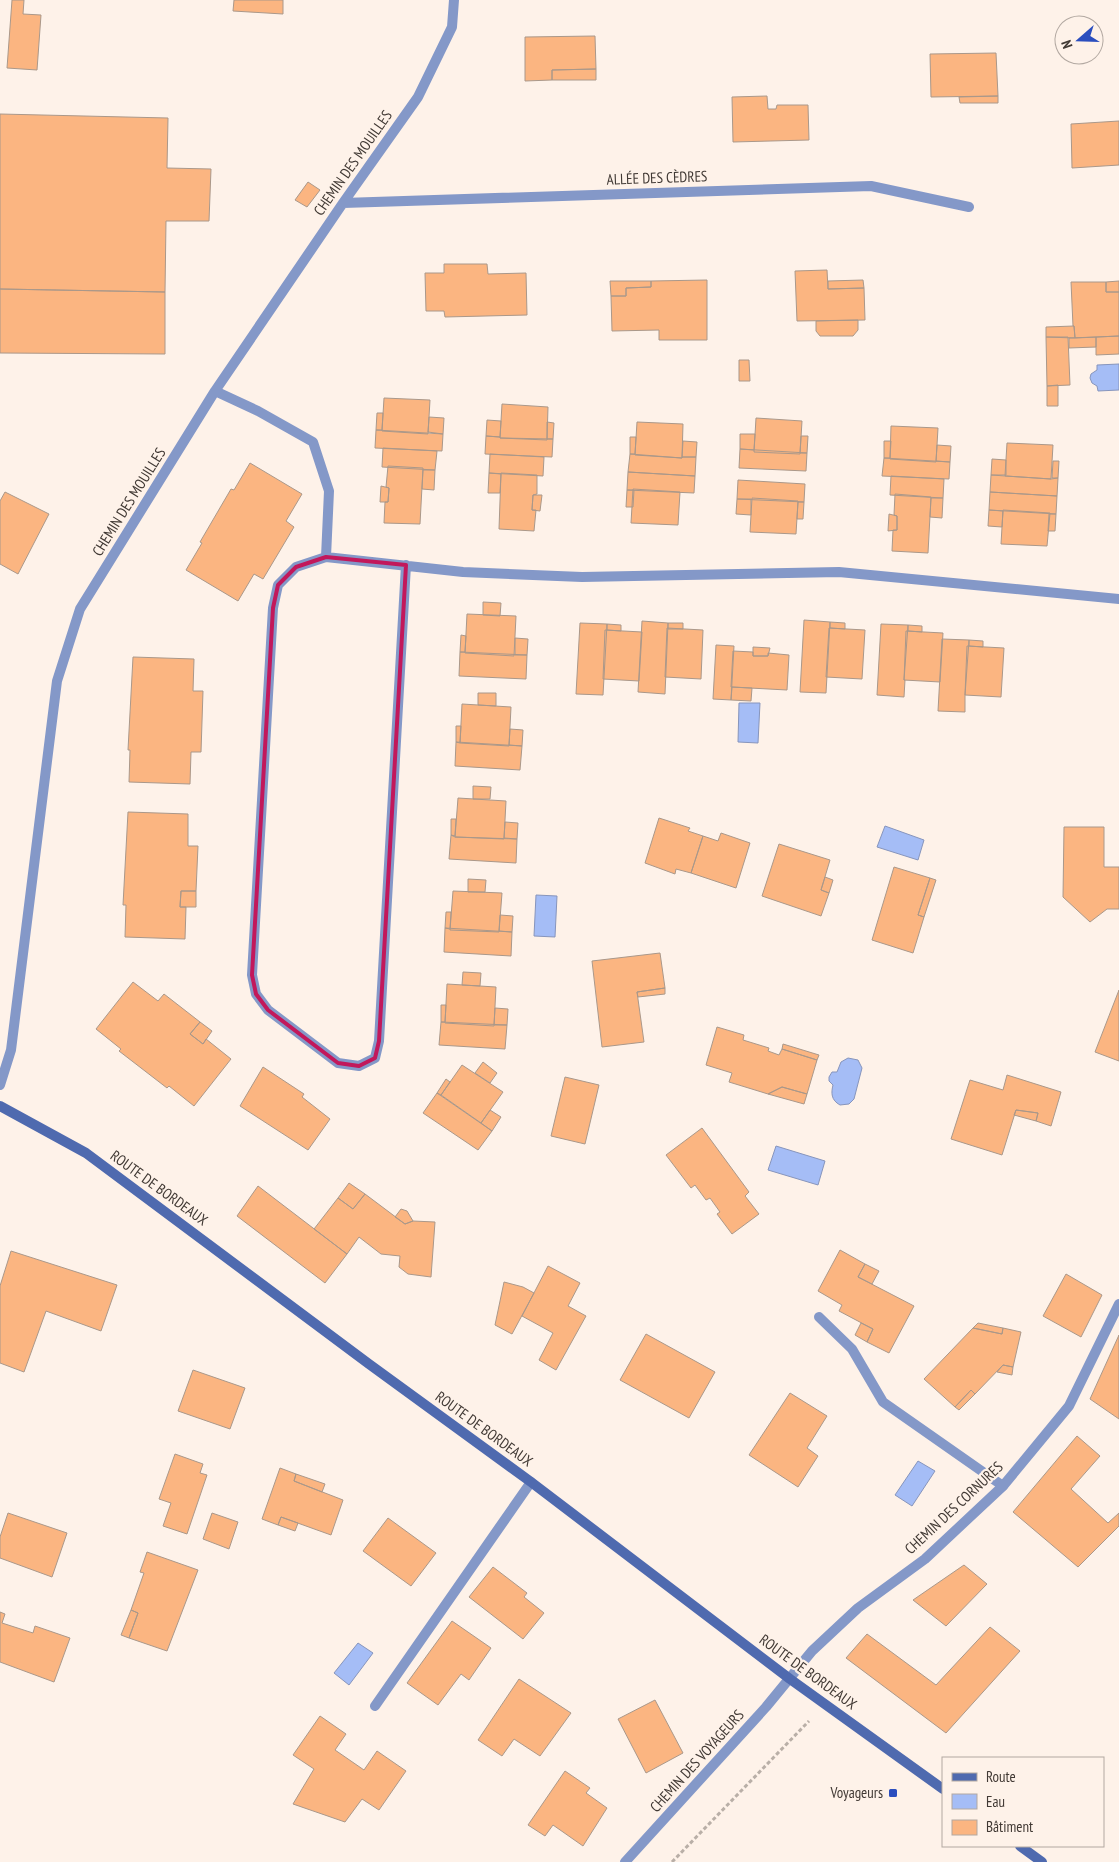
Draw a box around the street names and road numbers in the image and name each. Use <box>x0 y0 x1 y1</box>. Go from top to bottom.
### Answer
street label: CHEMIN DES MOUILLES <box>309 106 396 219</box>
street label: ALLÉE DES CÈDRES <box>606 166 708 189</box>
street label: CHEMIN DES MOUILLES <box>88 444 169 559</box>
street label: ROUTE DE BORDEAUX <box>107 1146 212 1230</box>
street label: ROUTE DE BORDEAUX <box>432 1387 537 1471</box>
street label: CHEMIN DES CORNURES <box>901 1457 1007 1558</box>
street label: ROUTE DE BORDEAUX <box>756 1630 861 1714</box>
street label: CHEMIN DES VOYAGEURS <box>646 1705 748 1816</box>

